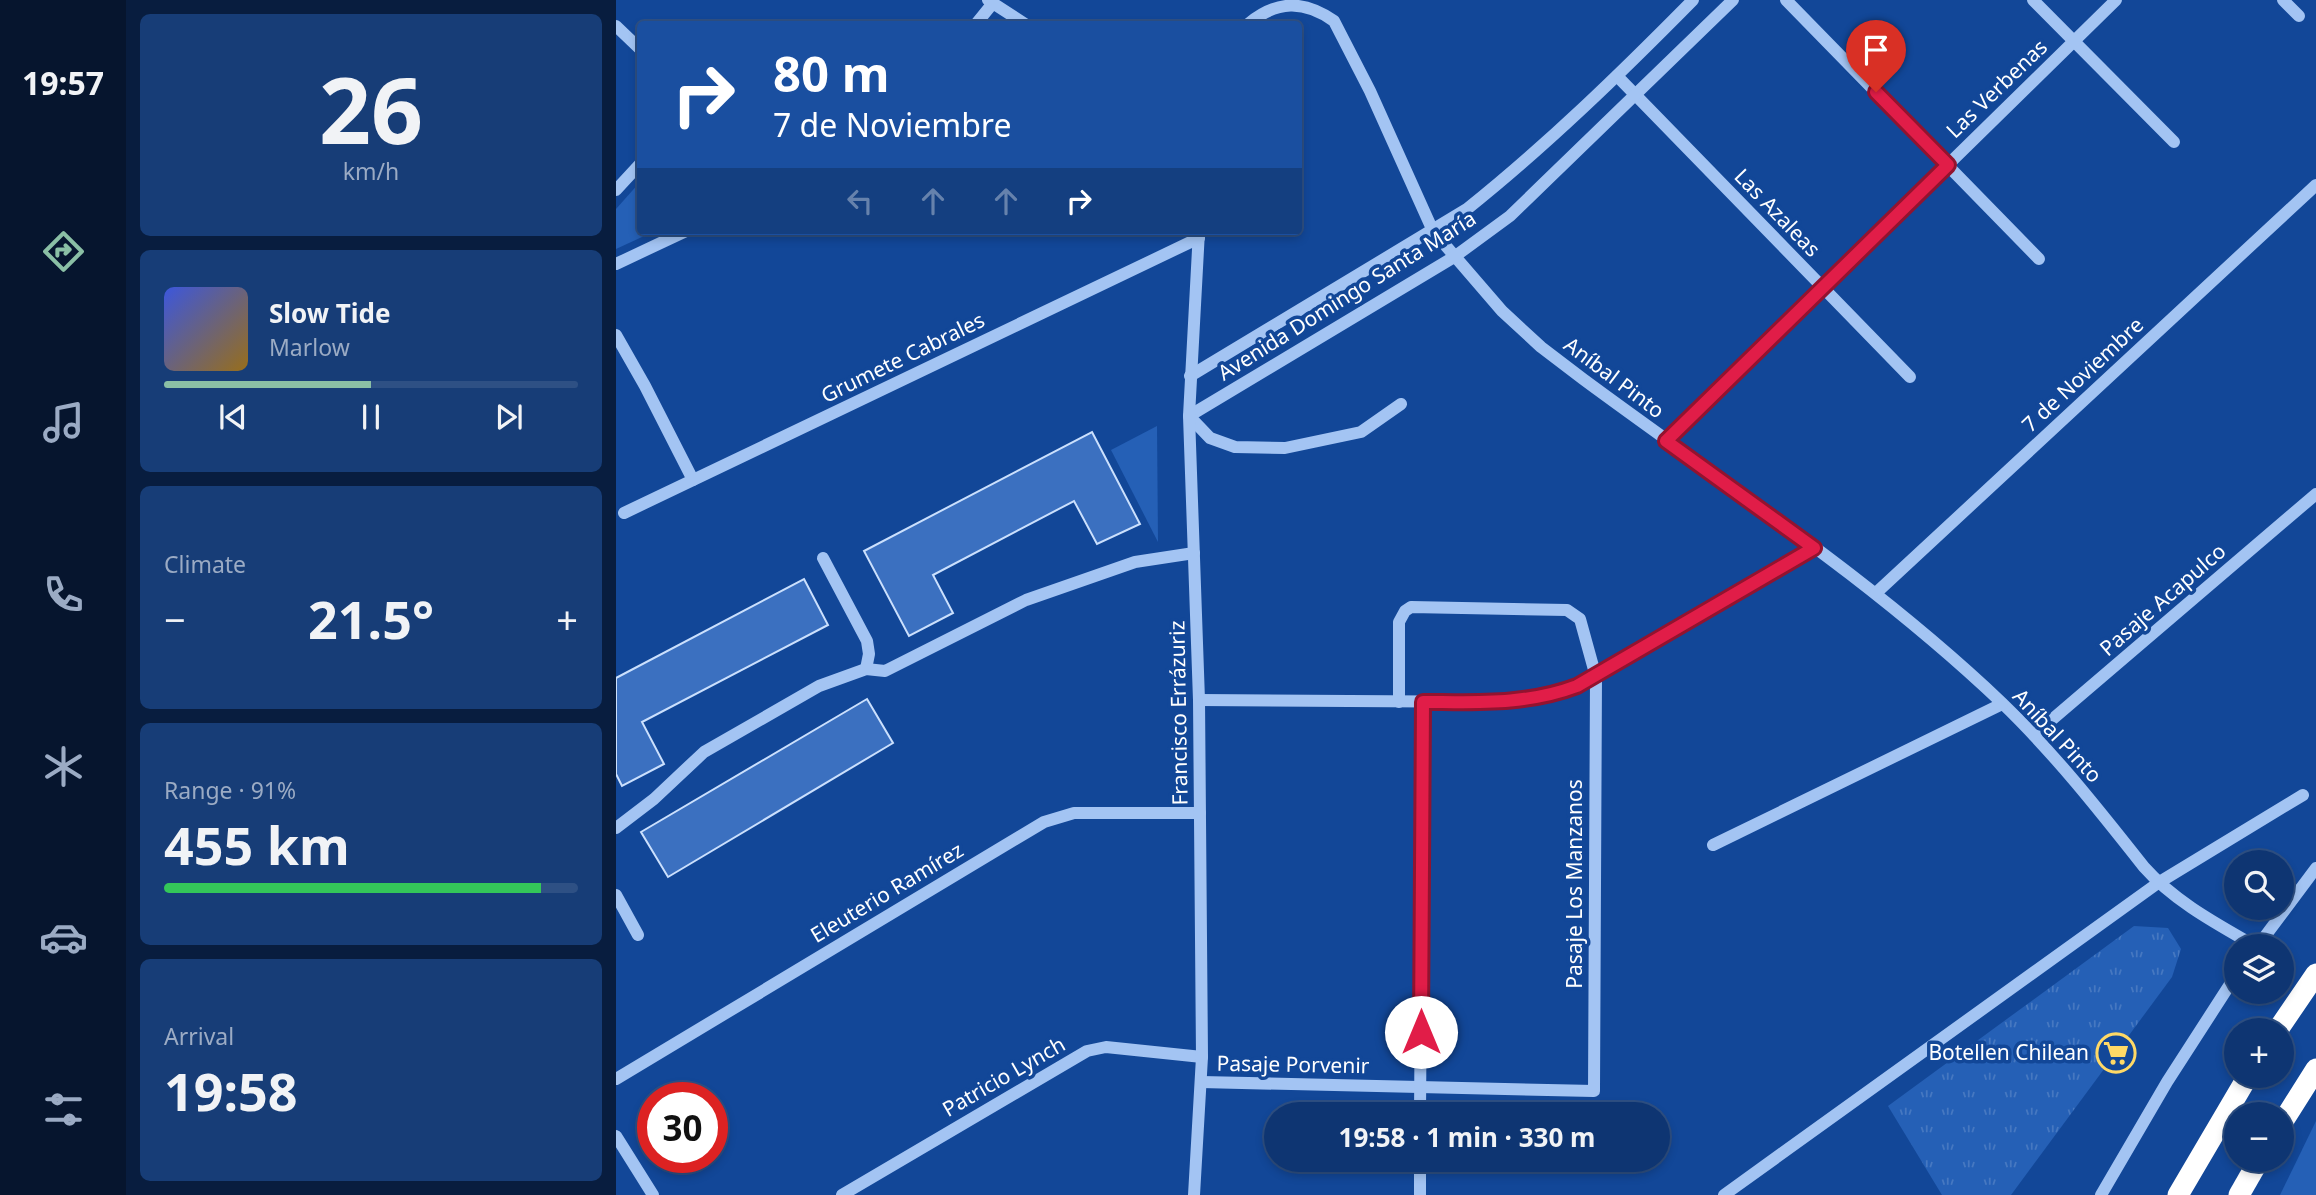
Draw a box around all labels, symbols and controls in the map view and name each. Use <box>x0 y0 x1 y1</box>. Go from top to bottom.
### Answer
pin <box>1846 20 1906 92</box>
icon: arrive <box>1857 31 1895 69</box>
street label: Las Verbenas <box>1940 33 2053 144</box>
text: 80 m <box>773 40 890 106</box>
text: 26 <box>319 47 423 171</box>
icon: right <box>658 49 749 140</box>
text: 19:57 <box>22 61 104 104</box>
text: 7 de Noviembre <box>773 103 1012 146</box>
text: km/h <box>343 155 399 187</box>
street label: Las Azaleas <box>1729 162 1827 262</box>
icon: left <box>841 182 879 220</box>
icon: ahead <box>914 182 952 220</box>
icon: ahead <box>987 182 1025 220</box>
icon: right <box>1060 182 1098 220</box>
street label: Avenida Domingo Santa María <box>1212 204 1481 386</box>
icon: directions <box>39 227 88 276</box>
text: Slow Tide <box>269 295 391 331</box>
street label: Grumete Cabrales <box>816 305 989 409</box>
street label: 7 de Noviembre <box>2016 311 2149 438</box>
street label: Aníbal Pinto <box>1559 330 1670 424</box>
text: Marlow <box>269 331 350 363</box>
icon: music <box>39 398 88 447</box>
icon: previous <box>214 398 252 436</box>
icon: pause <box>352 398 390 436</box>
icon: next <box>490 398 528 436</box>
street label: Pasaje Acapulco <box>2093 537 2231 662</box>
text: Climate <box>164 548 246 580</box>
icon: phone <box>39 570 88 619</box>
text: 21.5° <box>308 583 434 654</box>
text: − <box>164 593 186 645</box>
text: + <box>556 593 578 645</box>
street label: Francisco Errázuriz <box>1162 620 1194 806</box>
street label: Aníbal Pinto <box>2007 682 2108 788</box>
icon: climate <box>39 742 88 791</box>
text: Range · 91% <box>164 774 296 806</box>
street label: Pasaje Los Manzanos <box>1560 779 1588 989</box>
text: 455 km <box>164 809 350 880</box>
street label: Eleuterio Ramírez <box>805 835 968 949</box>
map controls <box>2224 850 2294 1172</box>
button: search <box>2224 850 2294 920</box>
icon: car <box>39 913 88 962</box>
button: layers <box>2224 934 2294 1004</box>
position arrow <box>1384 995 1458 1069</box>
button: + <box>2224 1018 2294 1088</box>
text: Arrival <box>164 1020 234 1052</box>
street label: Patricio Lynch <box>937 1030 1070 1123</box>
supermarket icon: Botellen Chilean <box>2095 1032 2137 1074</box>
place label: Botellen Chilean <box>1928 1038 2089 1066</box>
street label: Pasaje Porvenir <box>1216 1049 1370 1079</box>
text: 19:58 <box>164 1055 298 1126</box>
speed limit sign: 30 <box>637 1082 728 1173</box>
icon: filters <box>39 1085 88 1134</box>
button: − <box>2224 1102 2294 1172</box>
text: 19:58 · 1 min · 330 m <box>1339 1119 1595 1155</box>

